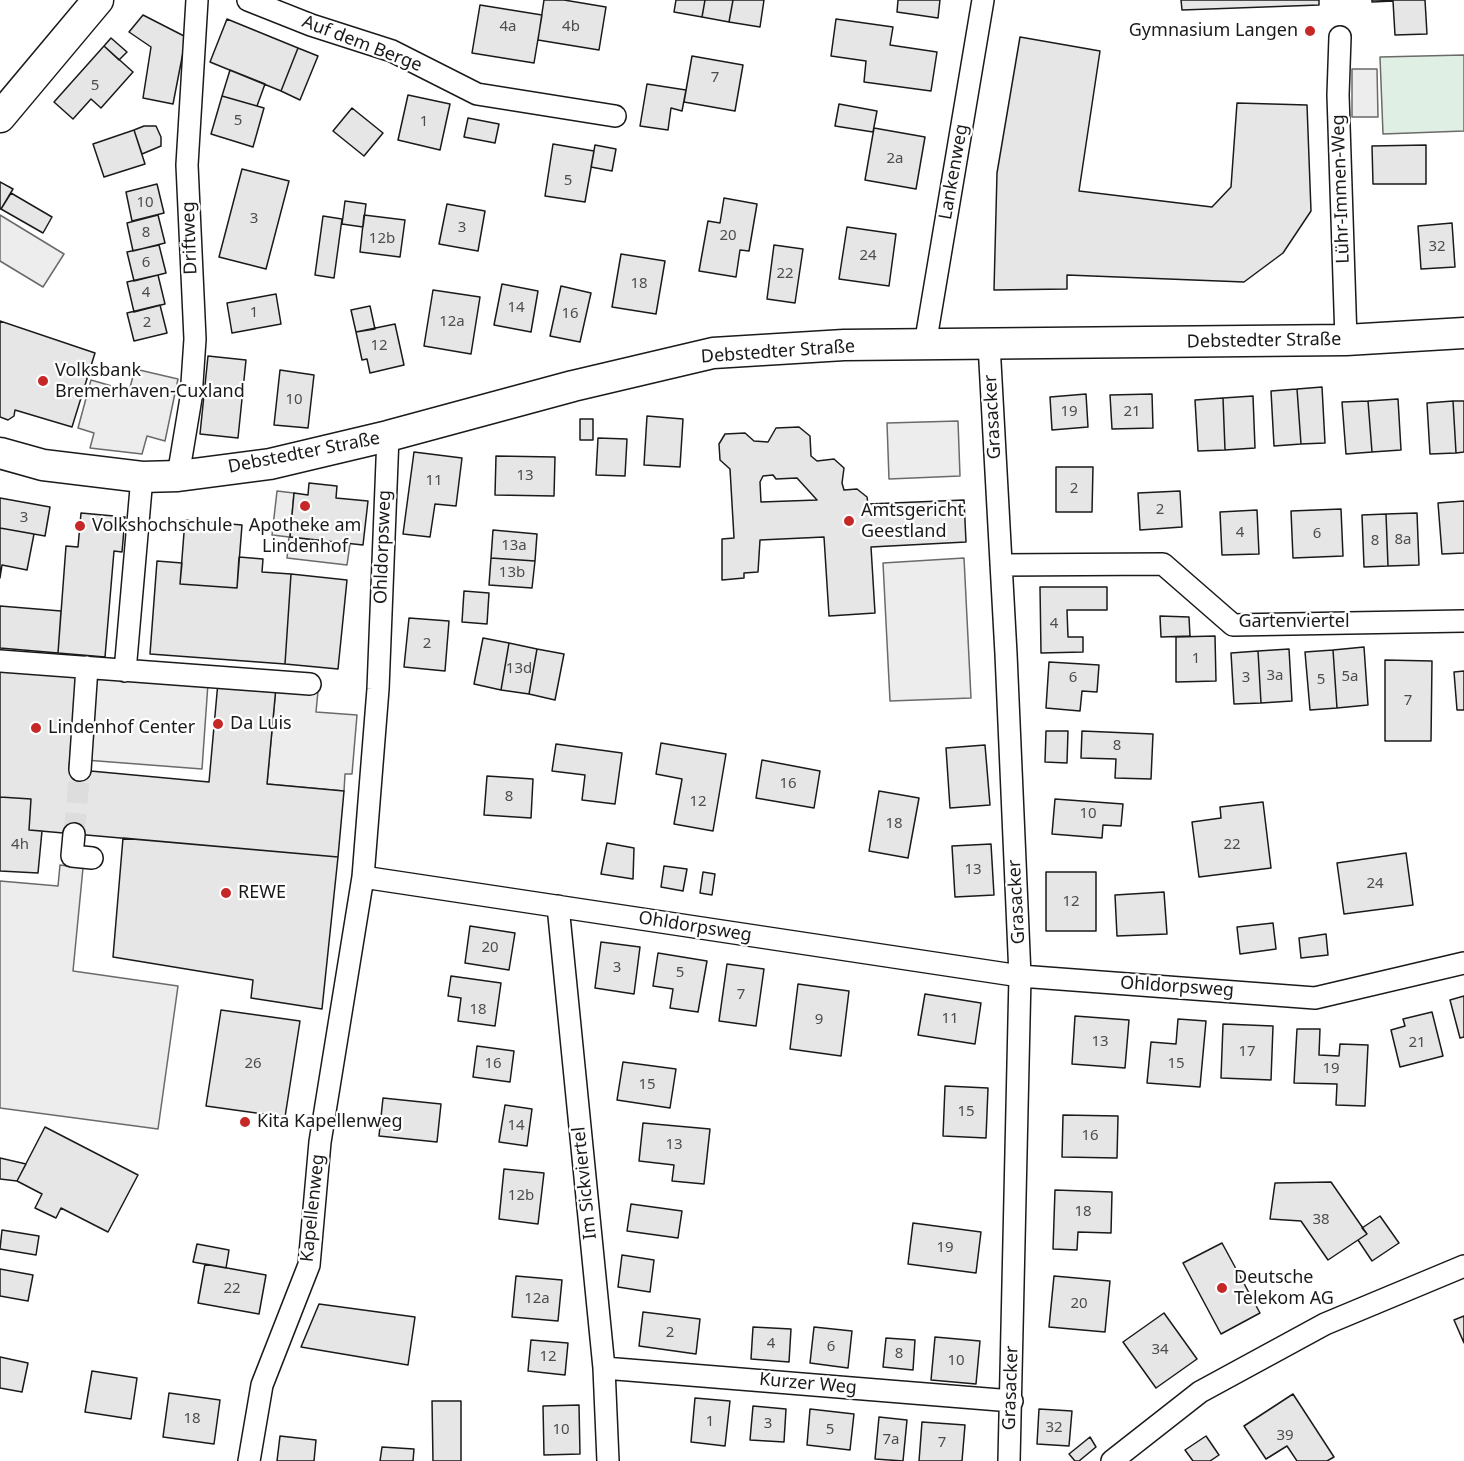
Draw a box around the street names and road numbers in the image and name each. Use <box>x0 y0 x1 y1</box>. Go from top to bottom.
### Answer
street label: Auf dem Berge <box>299 11 425 77</box>
street label: Lühr-Immen-Weg <box>1328 114 1354 264</box>
street label: Lankenweg <box>935 122 973 222</box>
street label: Driftweg <box>178 201 202 275</box>
street label: Debstedter Straße <box>1187 329 1341 353</box>
street label: Debstedter Straße <box>700 336 856 368</box>
street label: Grasacker <box>980 374 1006 460</box>
street label: Debstedter Straße <box>226 428 382 478</box>
street label: Ohldorpsweg <box>370 490 396 604</box>
street label: Gartenviertel <box>1238 611 1350 633</box>
street label: Grasacker <box>1004 859 1030 945</box>
street label: Ohldorpsweg <box>637 907 753 947</box>
street label: Ohldorpsweg <box>1119 972 1235 1002</box>
street label: Im Sickviertel <box>568 1126 602 1240</box>
street label: Kapellenweg <box>297 1153 329 1263</box>
street label: Grasacker <box>999 1345 1023 1431</box>
street label: Kurzer Weg <box>758 1369 858 1399</box>

